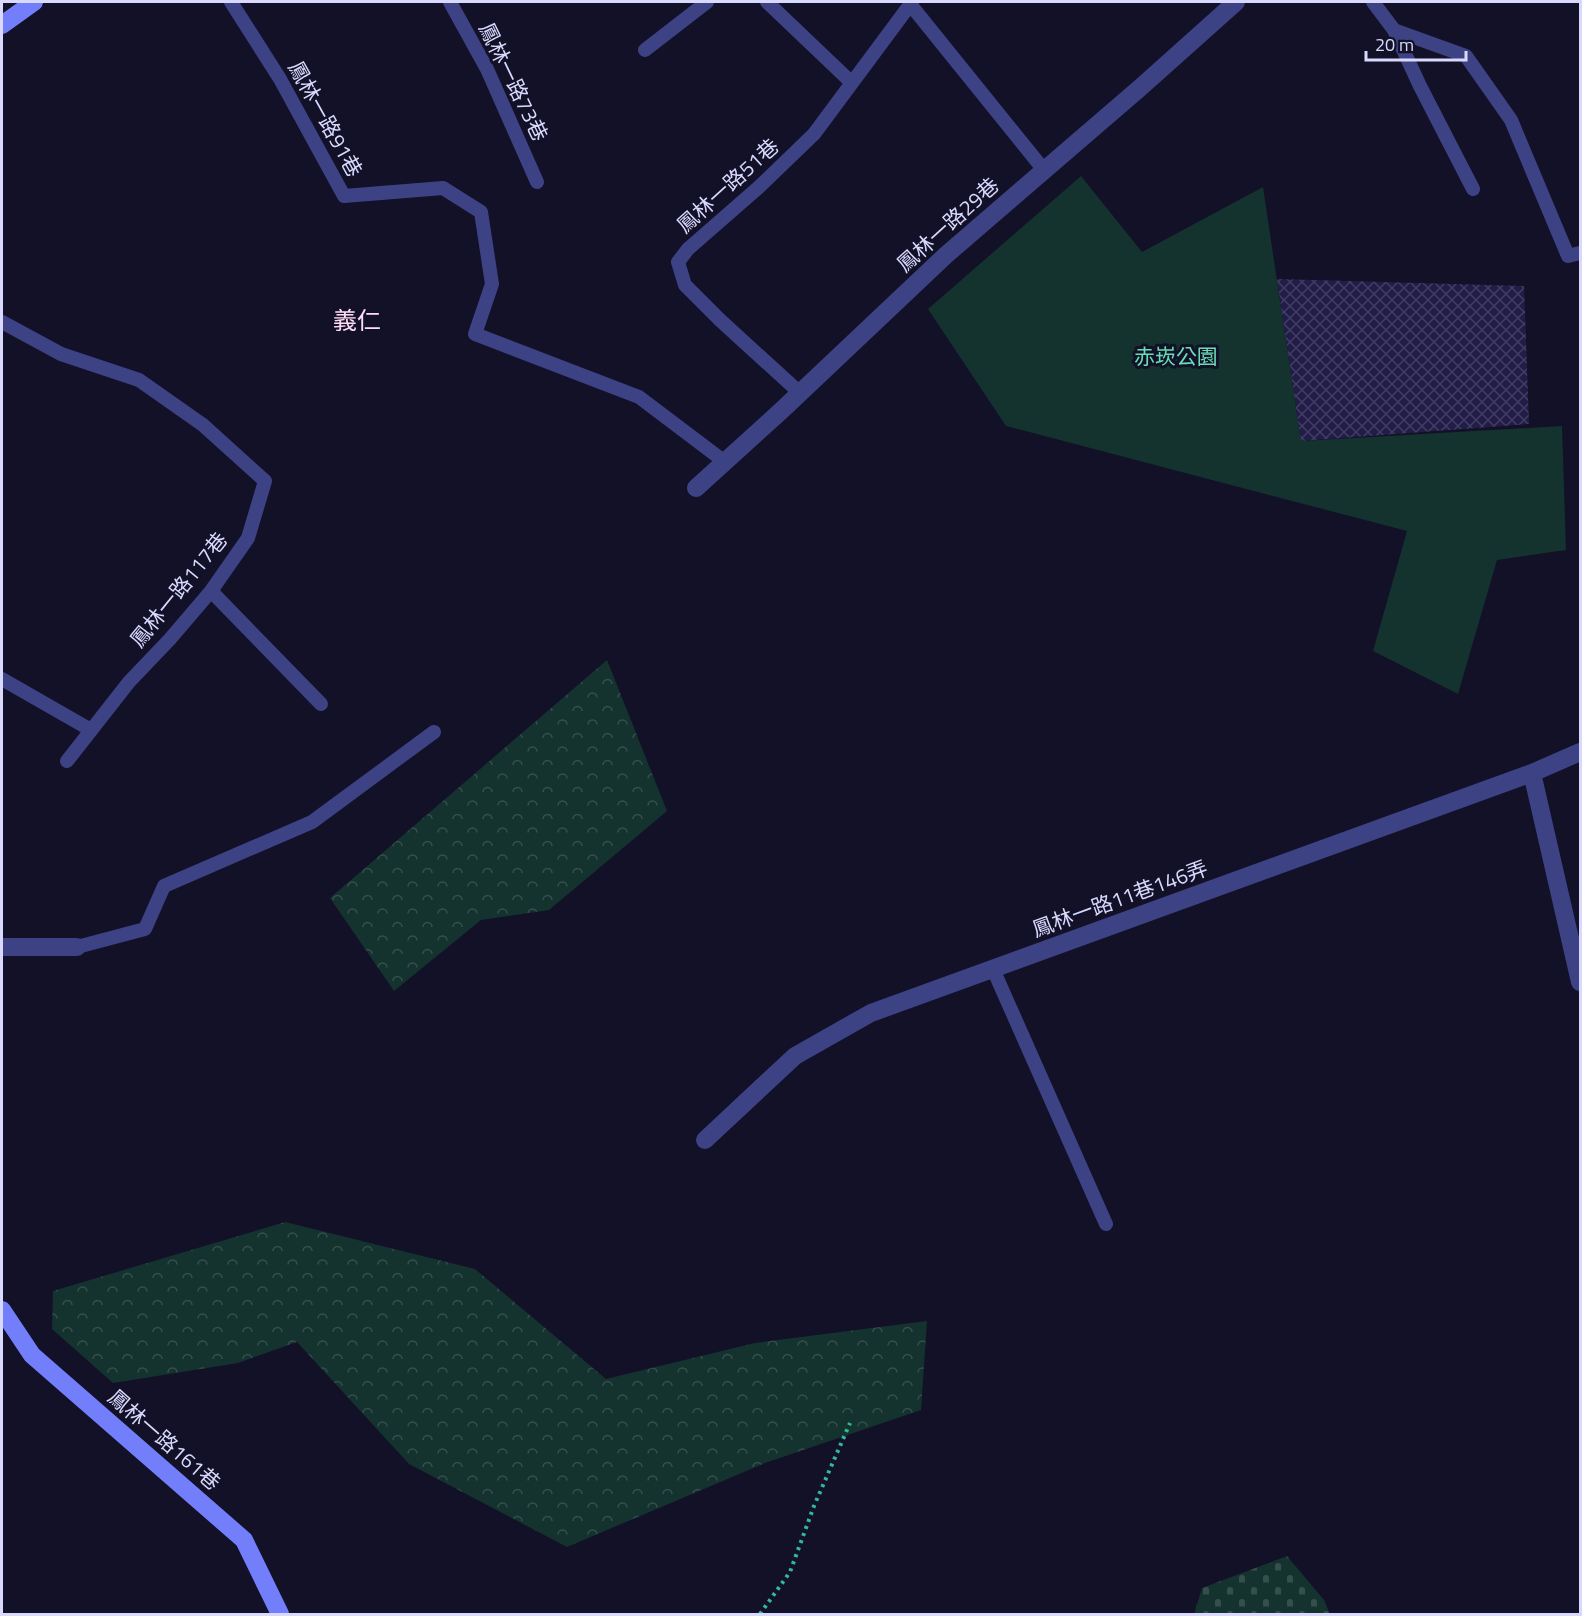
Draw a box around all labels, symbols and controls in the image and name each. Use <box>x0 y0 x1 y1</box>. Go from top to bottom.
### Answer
street label: 鳳林一路73巷 <box>471 17 556 146</box>
scale bar <box>1366 24 1466 62</box>
text: 20 m <box>1375 31 1414 58</box>
street label: 鳳林一路91巷 <box>281 55 371 182</box>
street label: 鳳林一路51巷 <box>669 130 786 240</box>
street label: 鳳林一路29巷 <box>889 169 1006 279</box>
district label: 義仁 <box>333 302 381 338</box>
park label: 赤崁公園 <box>1134 340 1218 372</box>
street label: 鳳林一路117巷 <box>122 525 235 654</box>
street label: 鳳林一路11巷146弄 <box>1027 851 1212 945</box>
street label: 鳳林一路161巷 <box>101 1381 228 1497</box>

